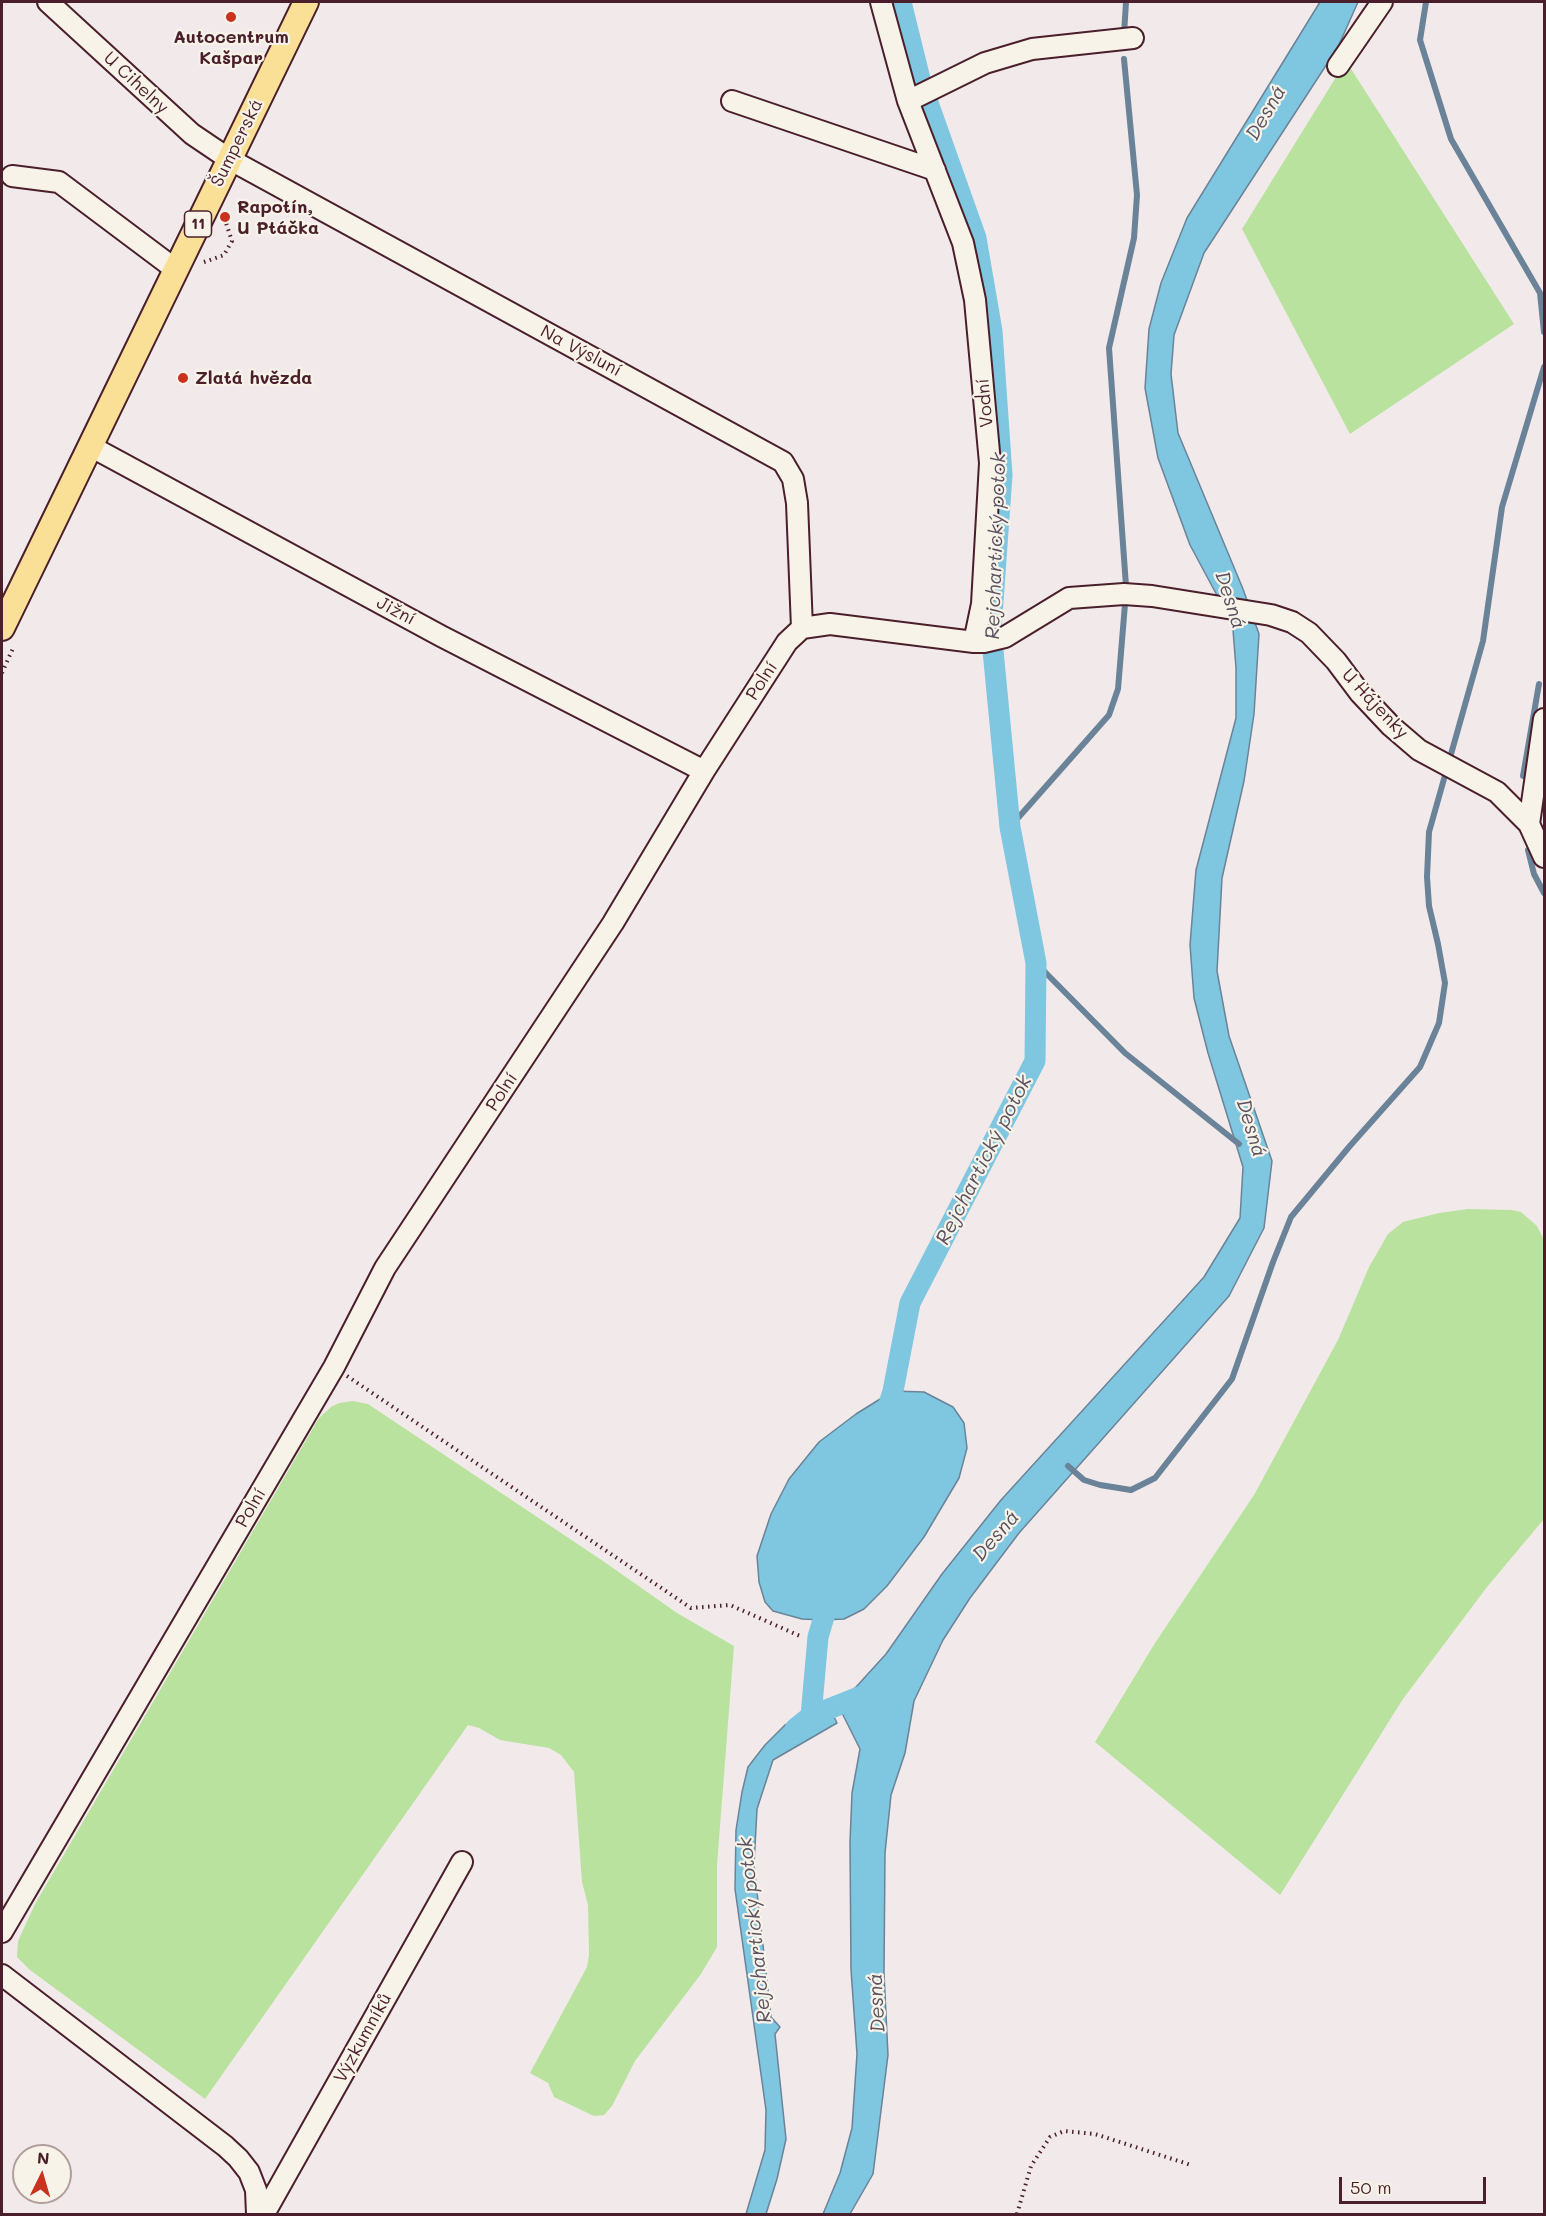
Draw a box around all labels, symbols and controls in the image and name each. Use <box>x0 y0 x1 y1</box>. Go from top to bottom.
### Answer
marker: Autocentrum Kašpar <box>224 10 238 24</box>
place label: Autocentrum Kašpar <box>173 26 289 68</box>
street label: U Cihelny <box>99 47 173 119</box>
water label: Desná <box>1241 81 1291 145</box>
street label: Šumperská <box>206 96 268 190</box>
place label: Rapotín, U Ptáčka <box>237 196 319 238</box>
marker: Rapotín, U Ptáčka <box>218 210 232 224</box>
road number: 11 <box>184 211 212 237</box>
street label: Na Výsluní <box>537 321 625 381</box>
place label: Zlatá hvězda <box>195 367 312 389</box>
marker: Zlatá hvězda <box>176 371 190 385</box>
street label: Vodní <box>972 378 998 428</box>
water label: Rejchartický potok <box>981 452 1011 640</box>
water label: Desná <box>1209 568 1251 632</box>
street label: Jižní <box>373 592 419 630</box>
street label: Polní <box>742 658 782 704</box>
street label: U Hájenky <box>1337 664 1413 744</box>
street label: Polní <box>482 1069 522 1115</box>
water label: Rejchartický potok <box>931 1071 1037 1249</box>
water label: Desná <box>1231 1096 1271 1160</box>
street label: Polní <box>231 1484 271 1532</box>
water label: Desná <box>967 1506 1025 1566</box>
water label: Rejchartický potok <box>733 1836 777 2024</box>
water label: Desná <box>863 1973 891 2033</box>
street label: Výzkumníků <box>330 1990 396 2086</box>
north arrow <box>12 2144 72 2204</box>
text: N <box>36 2147 50 2169</box>
scale bar <box>1342 2165 1489 2203</box>
text: 50 m <box>1350 2175 1392 2199</box>

